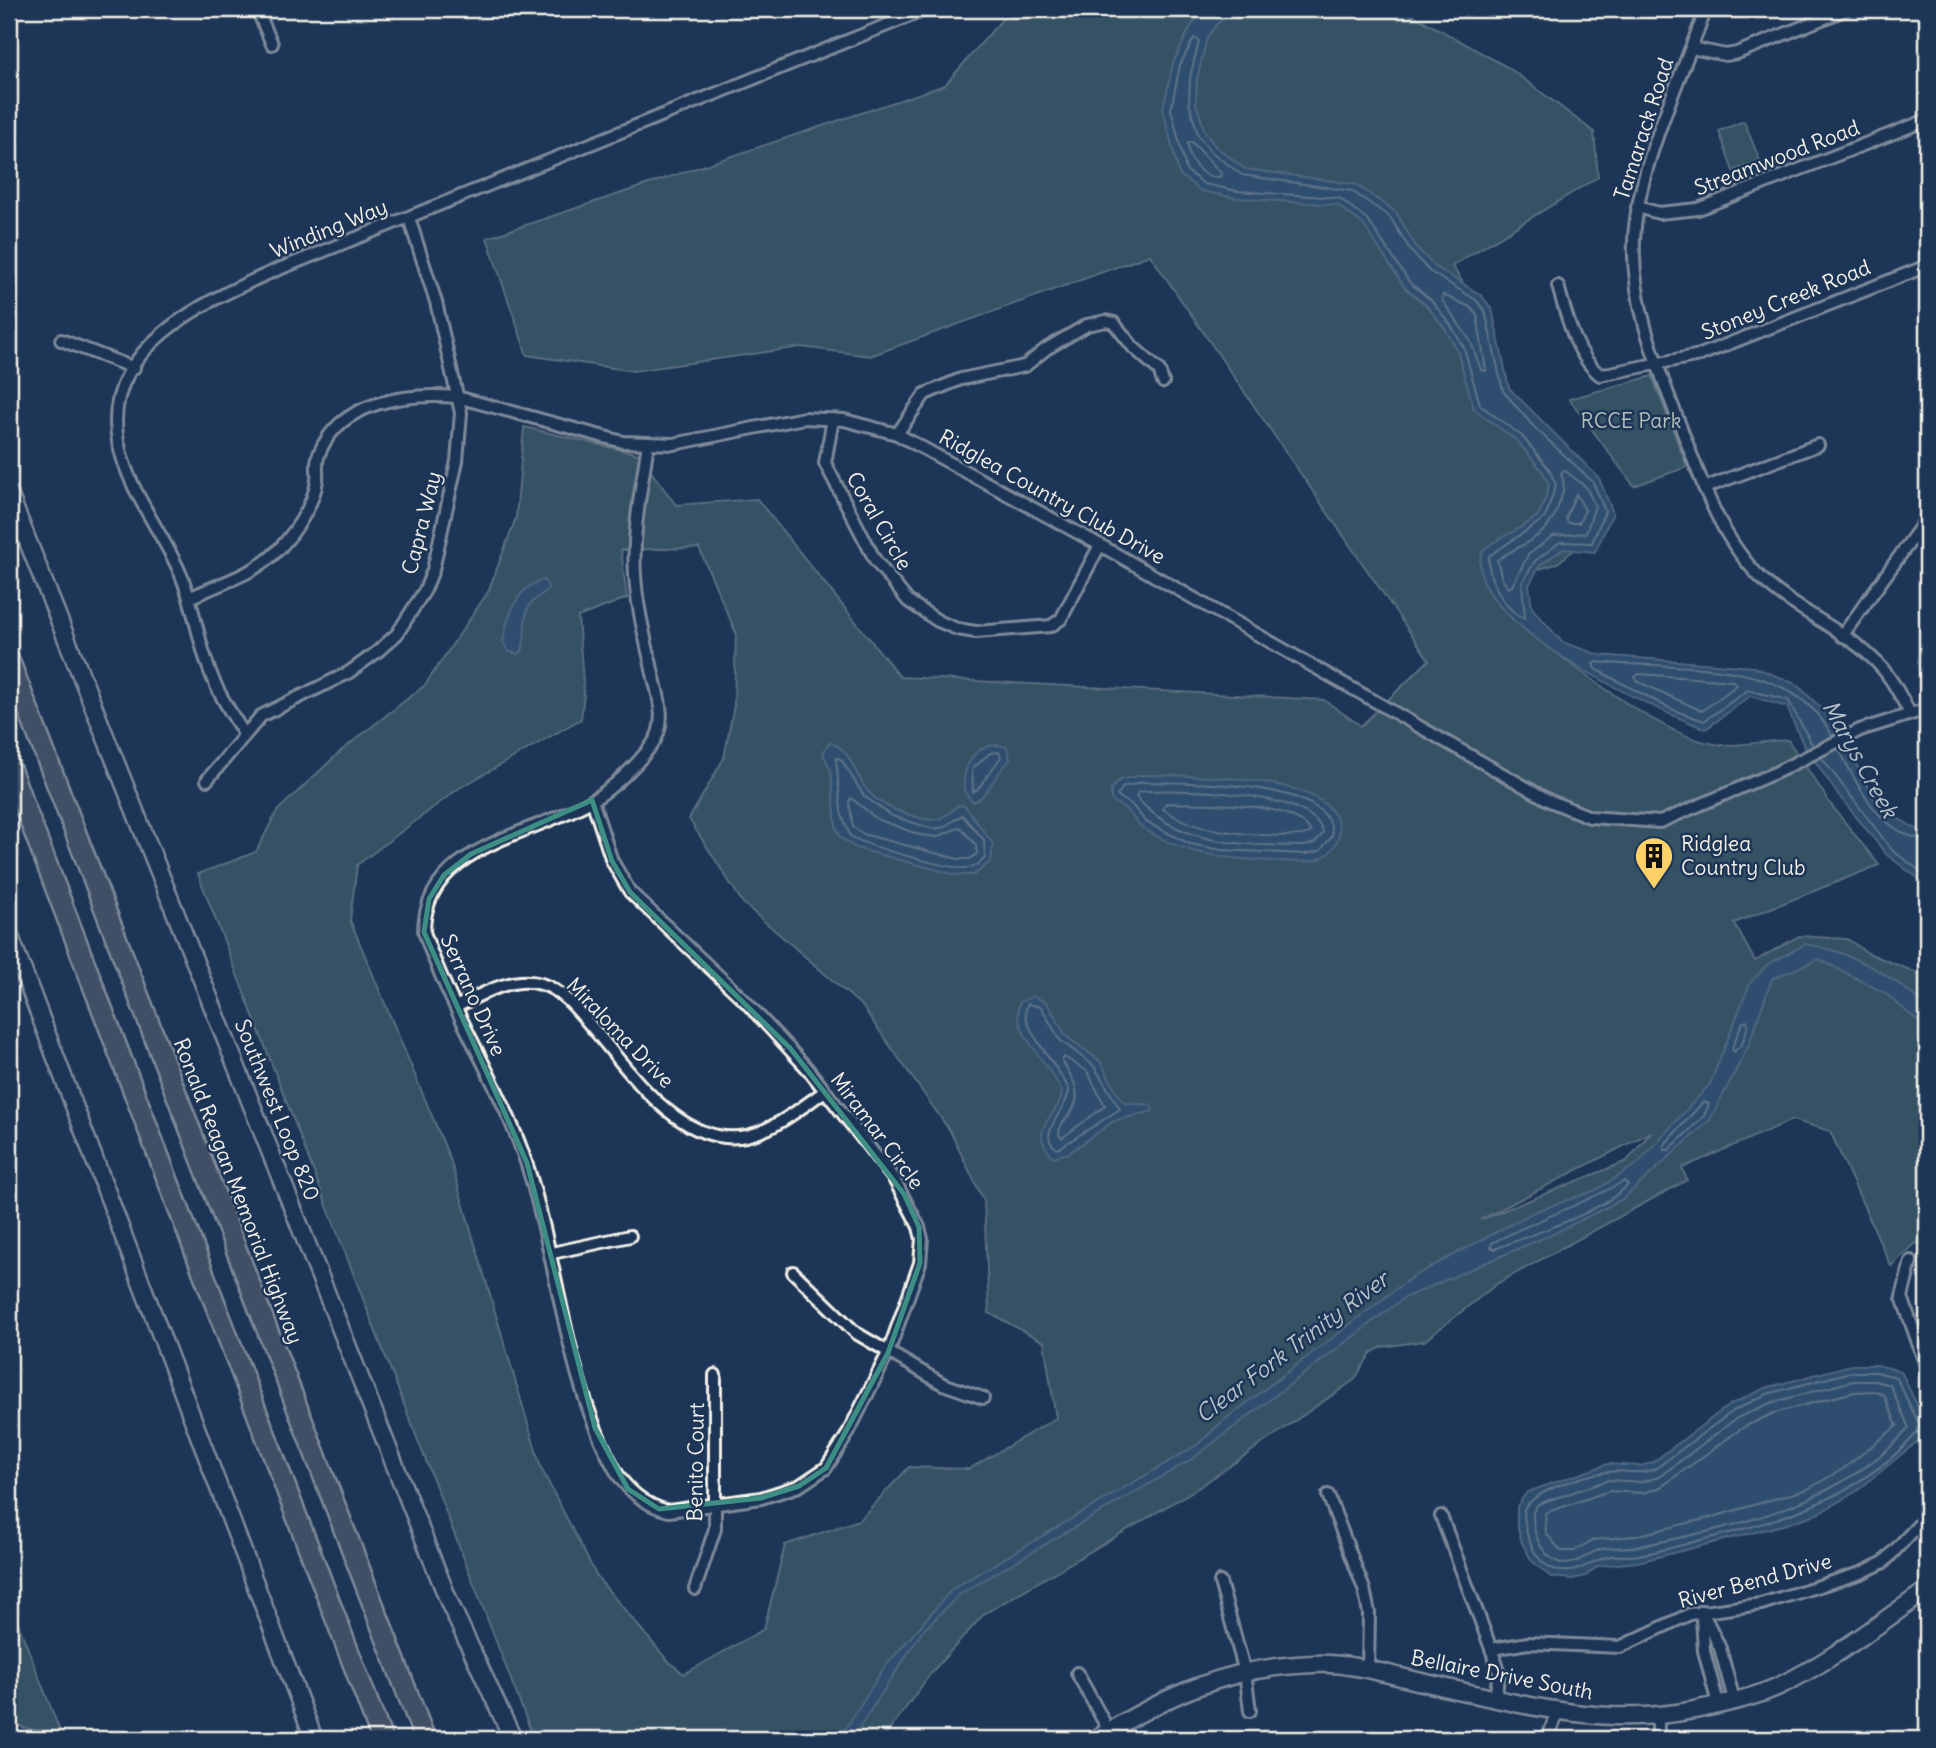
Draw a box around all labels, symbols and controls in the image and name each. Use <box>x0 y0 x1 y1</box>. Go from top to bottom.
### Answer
street label: Tamarack Road <box>1608 54 1679 203</box>
street label: Streamwood Road <box>1690 114 1863 201</box>
street label: Winding Way <box>266 193 391 264</box>
street label: Stoney Creek Road <box>1697 253 1874 346</box>
park label: RCCE Park <box>1580 407 1682 434</box>
street label: Ridglea Country Club Drive <box>934 423 1170 570</box>
street label: Coral Circle <box>840 467 918 575</box>
street label: Capra Way <box>396 469 447 577</box>
water label: Marys Creek <box>1816 695 1905 824</box>
place label: Ridglea Country Club <box>1681 830 1806 881</box>
building icon: Ridglea Country Club <box>1633 835 1675 890</box>
street label: Serrano Drive <box>435 930 512 1060</box>
street label: Miraloma Drive <box>561 972 680 1094</box>
street label: Southwest Loop 820 <box>229 1015 326 1205</box>
street label: Ronald Reagan Memorial Highway <box>168 1034 309 1348</box>
street label: Miramar Circle <box>825 1067 930 1195</box>
water label: Clear Fork Trinity River <box>1189 1263 1396 1429</box>
street label: Benito Court <box>681 1402 710 1522</box>
street label: River Bend Drive <box>1675 1547 1834 1614</box>
street label: Bellaire Drive South <box>1409 1644 1595 1705</box>

